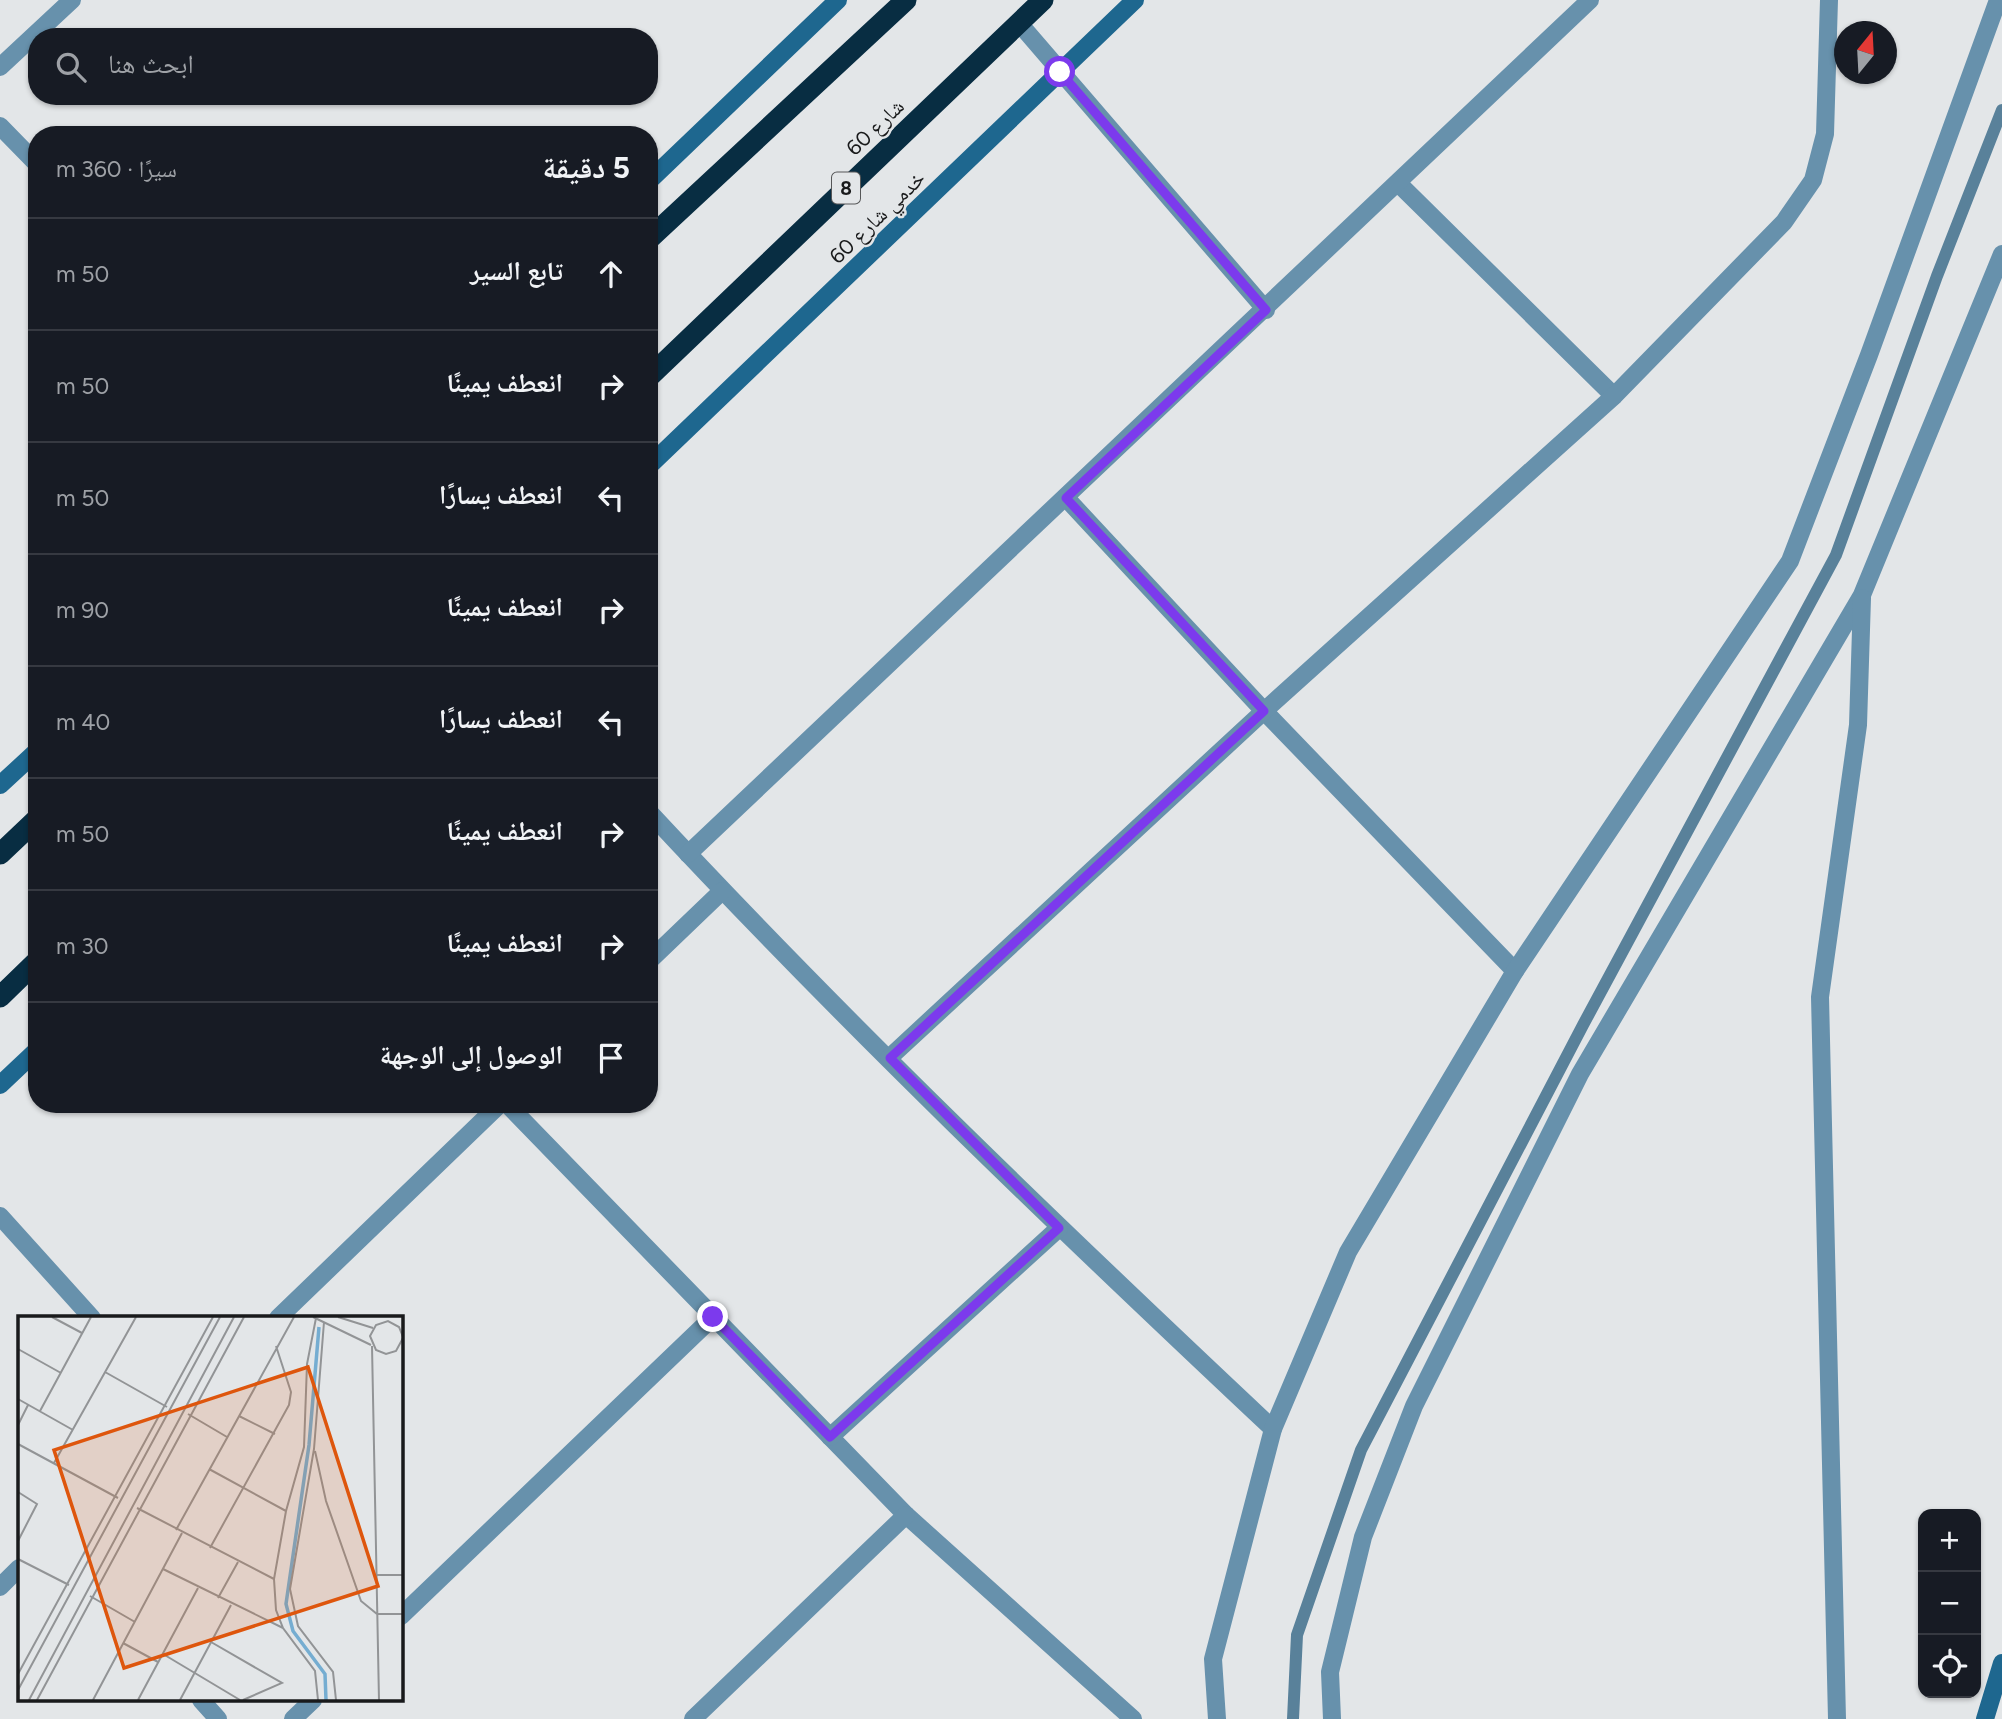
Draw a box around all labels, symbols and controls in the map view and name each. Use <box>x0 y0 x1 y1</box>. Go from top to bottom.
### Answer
north arrow <box>1834 21 1897 84</box>
search box <box>28 28 658 105</box>
icon: search <box>52 48 90 86</box>
text: ابحث هنا <box>108 48 194 80</box>
route start <box>1044 56 1075 87</box>
street label: شارع 60 <box>841 94 910 161</box>
text: 5 دقيقة <box>542 149 630 186</box>
text: سيرًا · 360 m <box>56 155 177 183</box>
street label: خدمي شارع 60 <box>824 165 933 272</box>
road number: 8 <box>832 172 860 204</box>
text: تابع السير <box>470 255 563 287</box>
icon: ahead <box>592 255 630 293</box>
text: 50 m <box>56 260 109 288</box>
text: انعطف يمينًا <box>447 367 563 399</box>
icon: right <box>592 367 630 405</box>
text: 50 m <box>56 372 109 400</box>
text: انعطف يسارًا <box>439 479 563 511</box>
icon: left <box>592 479 630 517</box>
text: 50 m <box>56 484 109 512</box>
text: انعطف يمينًا <box>447 591 563 623</box>
icon: right <box>592 591 630 629</box>
text: 90 m <box>56 596 109 624</box>
text: انعطف يسارًا <box>439 703 563 735</box>
icon: left <box>592 703 630 741</box>
text: 40 m <box>56 708 110 736</box>
text: انعطف يمينًا <box>447 815 563 847</box>
icon: right <box>592 815 630 853</box>
text: 50 m <box>56 820 109 848</box>
text: انعطف يمينًا <box>447 927 563 959</box>
icon: right <box>592 927 630 965</box>
text: 30 m <box>56 932 109 960</box>
text: الوصول إلى الوجهة <box>380 1039 563 1071</box>
icon: arrive <box>592 1039 630 1077</box>
route end <box>697 1301 728 1332</box>
inset map <box>18 1316 402 1702</box>
map controls <box>1918 1509 1981 1698</box>
button: + <box>1918 1509 1981 1572</box>
button: − <box>1918 1572 1981 1635</box>
button: locate <box>1918 1635 1981 1698</box>

